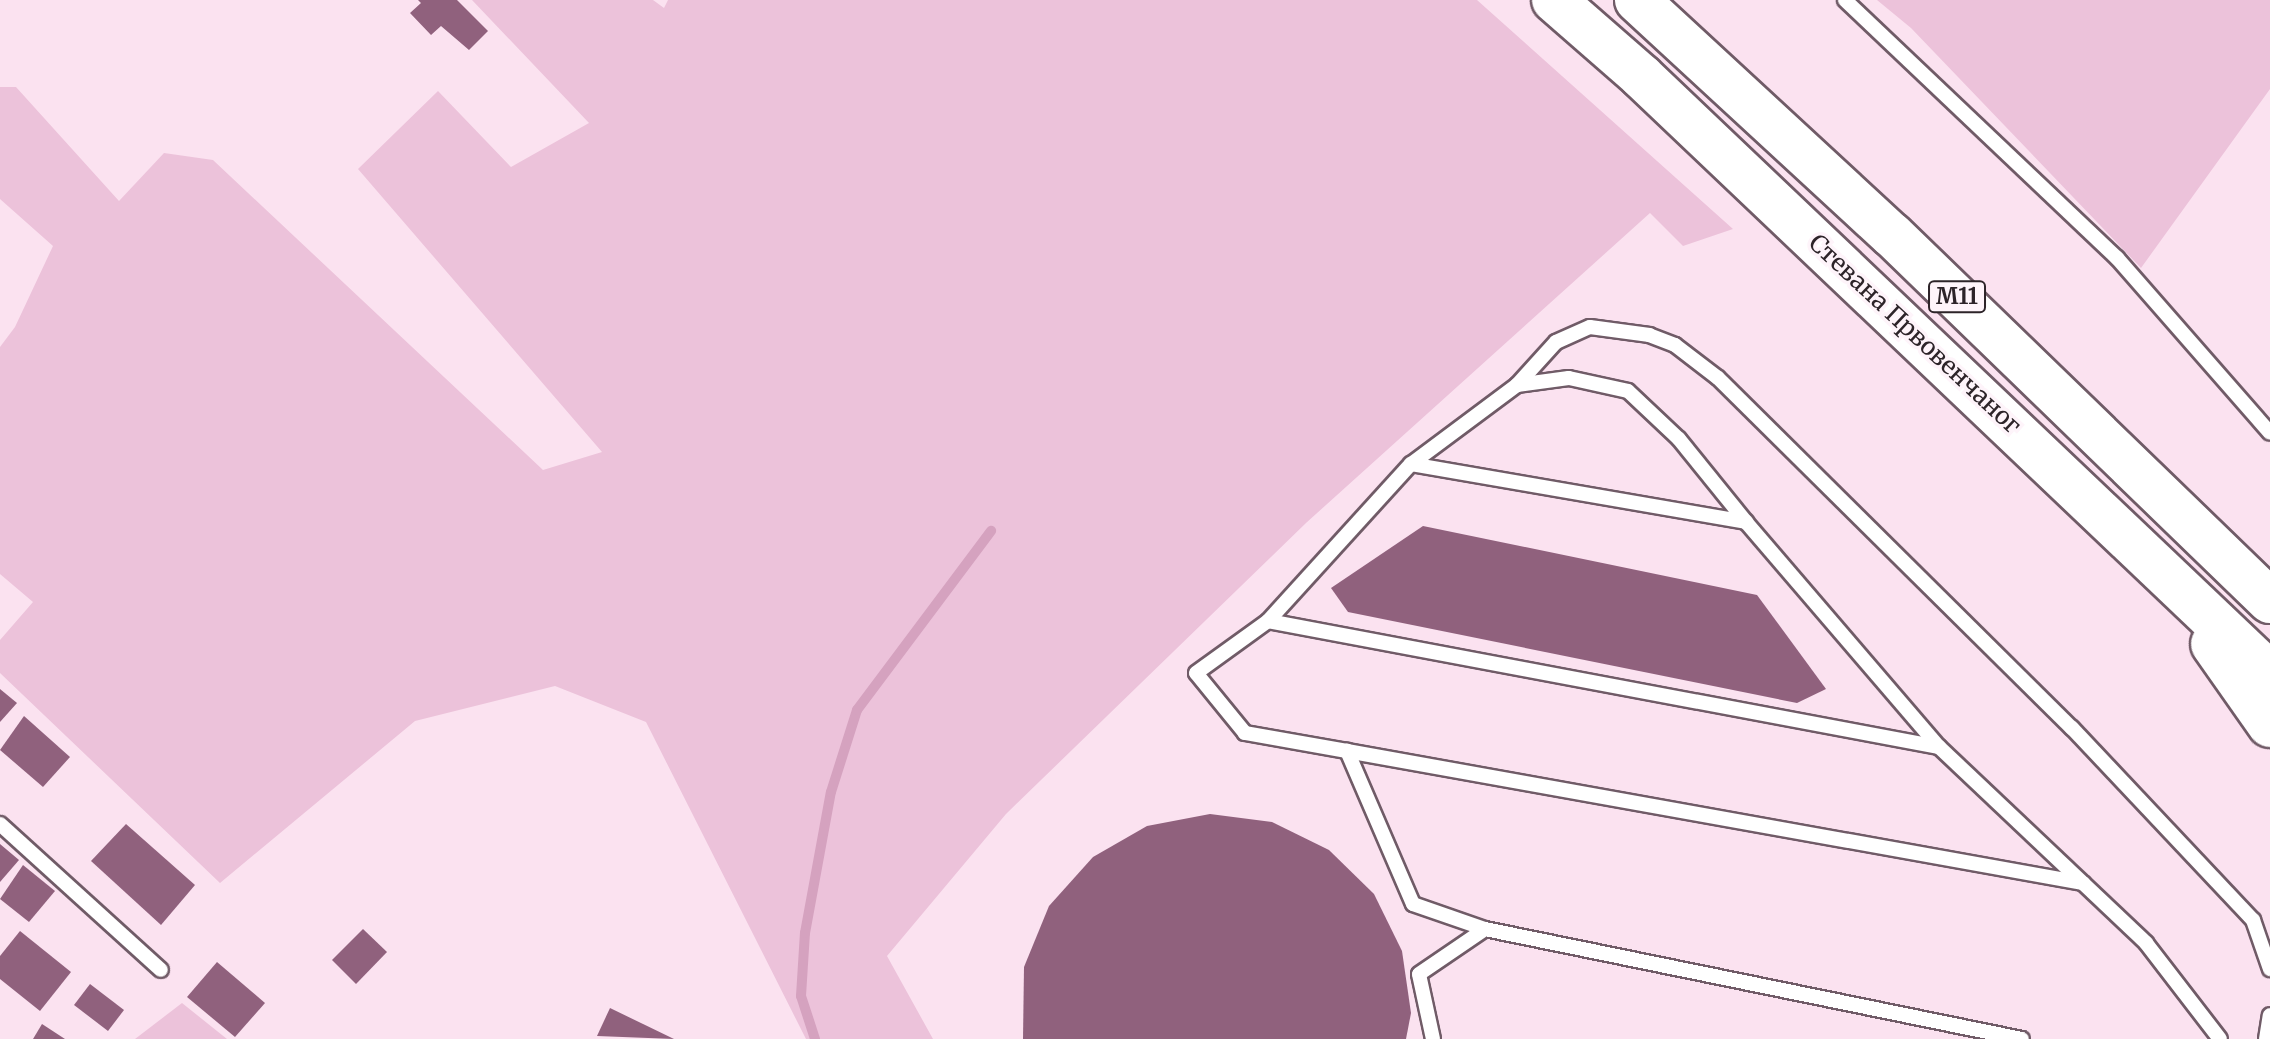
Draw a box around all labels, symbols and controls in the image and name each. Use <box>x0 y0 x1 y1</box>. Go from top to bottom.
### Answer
street label: Стевана Првовенчаног <box>1803 228 2027 440</box>
road number: M11 <box>1927 279 1987 315</box>

